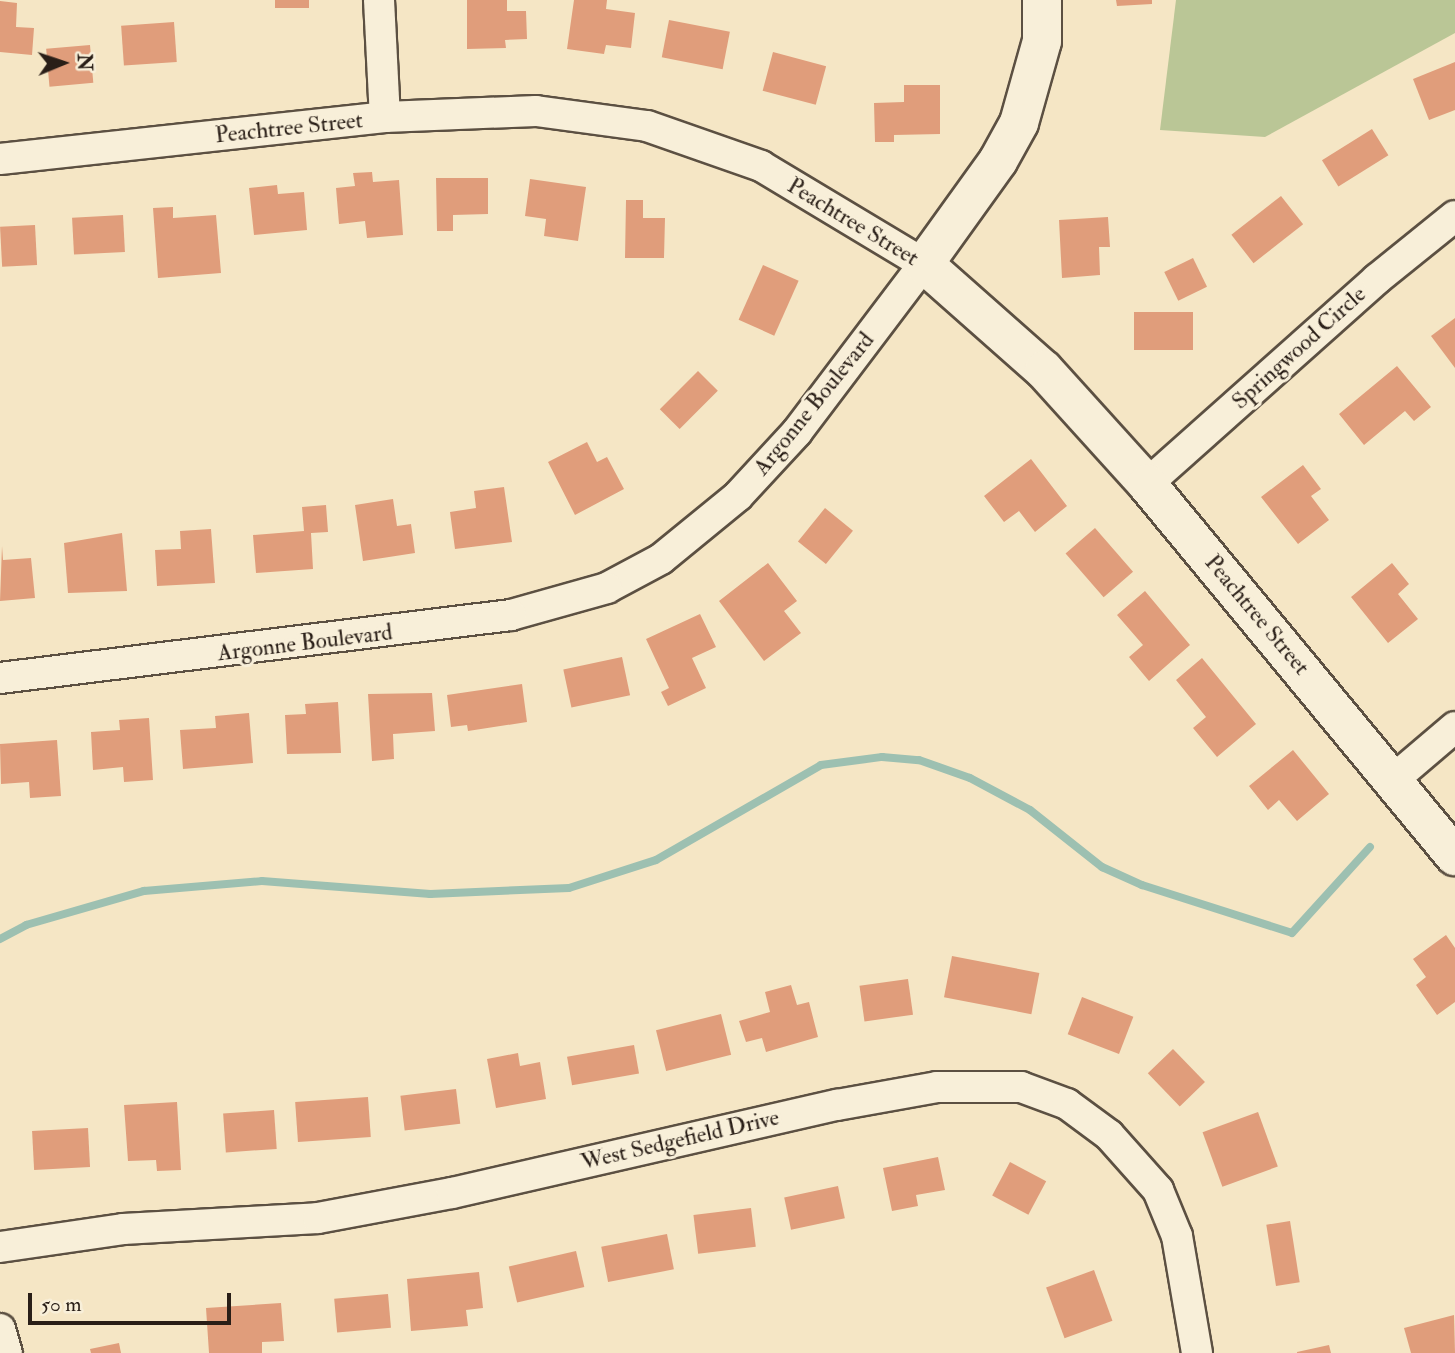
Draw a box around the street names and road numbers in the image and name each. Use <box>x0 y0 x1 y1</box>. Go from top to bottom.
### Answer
street label: Peachtree Street <box>214 107 364 149</box>
street label: Peachtree Street <box>782 172 924 272</box>
street label: Springwood Circle <box>1226 281 1372 415</box>
street label: Argonne Boulevard <box>748 327 880 481</box>
street label: Peachtree Street <box>1199 549 1315 681</box>
street label: Argonne Boulevard <box>216 619 394 667</box>
street label: West Sedgefield Drive <box>578 1104 782 1176</box>

